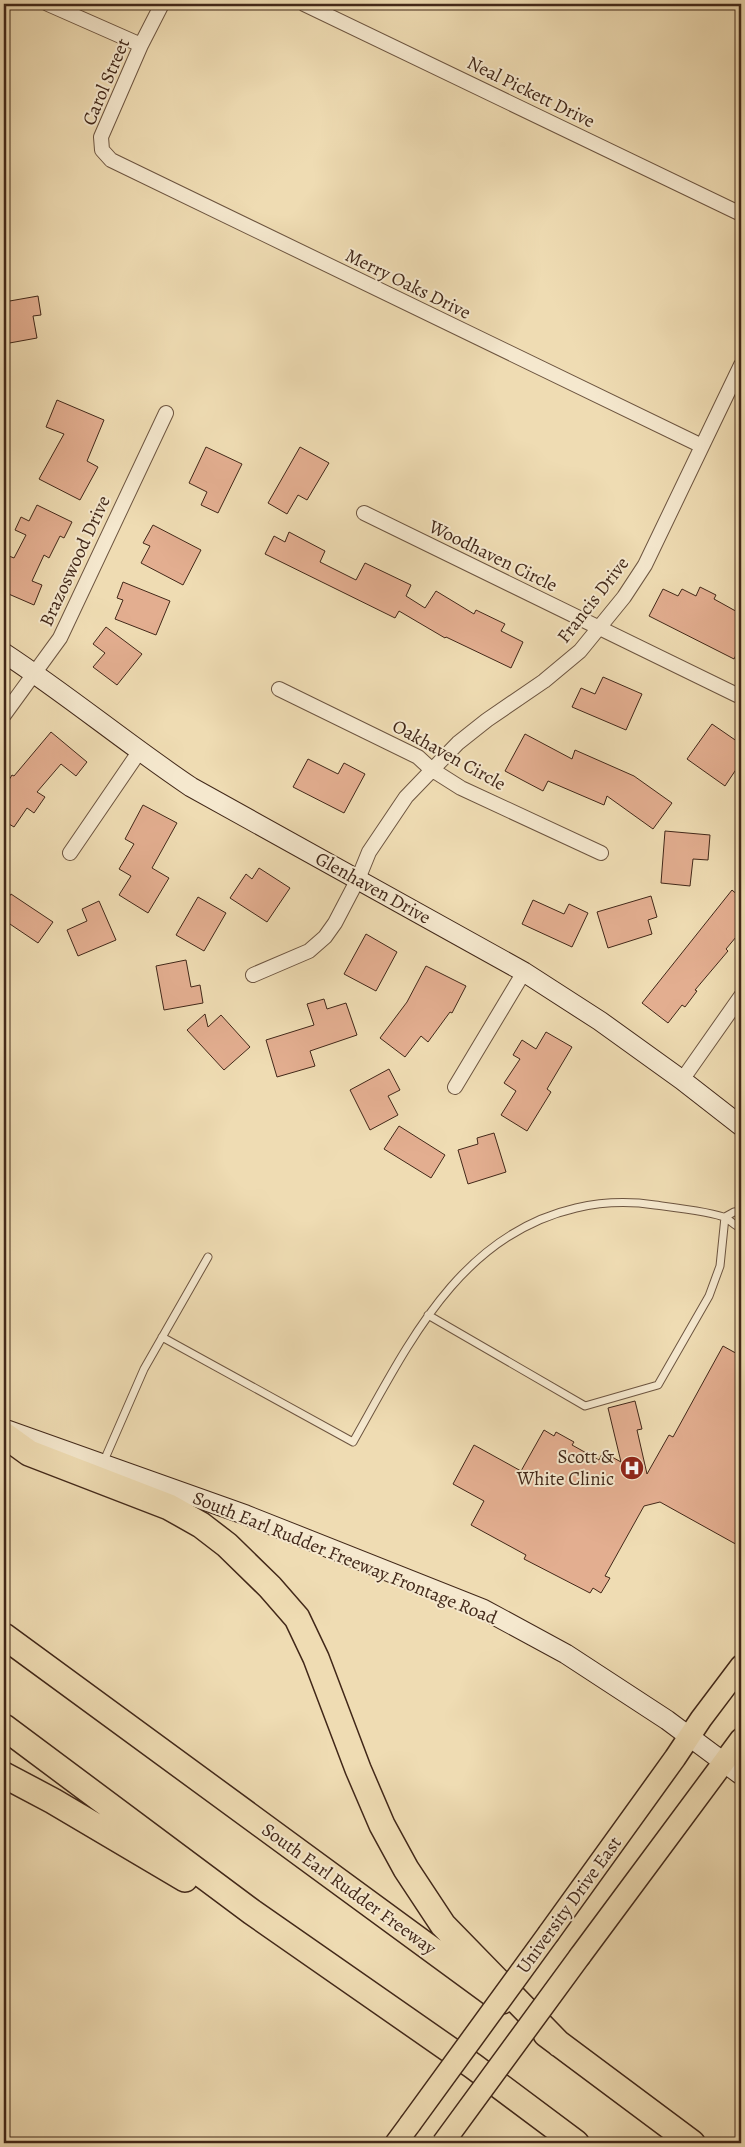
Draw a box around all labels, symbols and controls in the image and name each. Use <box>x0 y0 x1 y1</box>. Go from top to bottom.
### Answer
street label: Carol Street <box>76 34 136 130</box>
street label: Neal Pickett Drive <box>463 50 599 134</box>
street label: Merry Oaks Drive <box>341 242 475 326</box>
street label: Brazoswood Drive <box>33 491 117 631</box>
street label: Woodhaven Circle <box>423 513 562 598</box>
street label: Francis Drive <box>551 551 635 649</box>
street label: Oakhaven Circle <box>388 713 510 797</box>
street label: Glenhaven Drive <box>311 846 435 930</box>
place label: Scott & White Clinic <box>516 1444 615 1492</box>
hospital icon: Scott & White Clinic <box>619 1455 645 1481</box>
street label: South Earl Rudder Freeway Frontage Road <box>189 1485 502 1631</box>
street label: South Earl Rudder Freeway <box>257 1817 442 1961</box>
street label: University Drive East <box>510 1831 628 1979</box>

